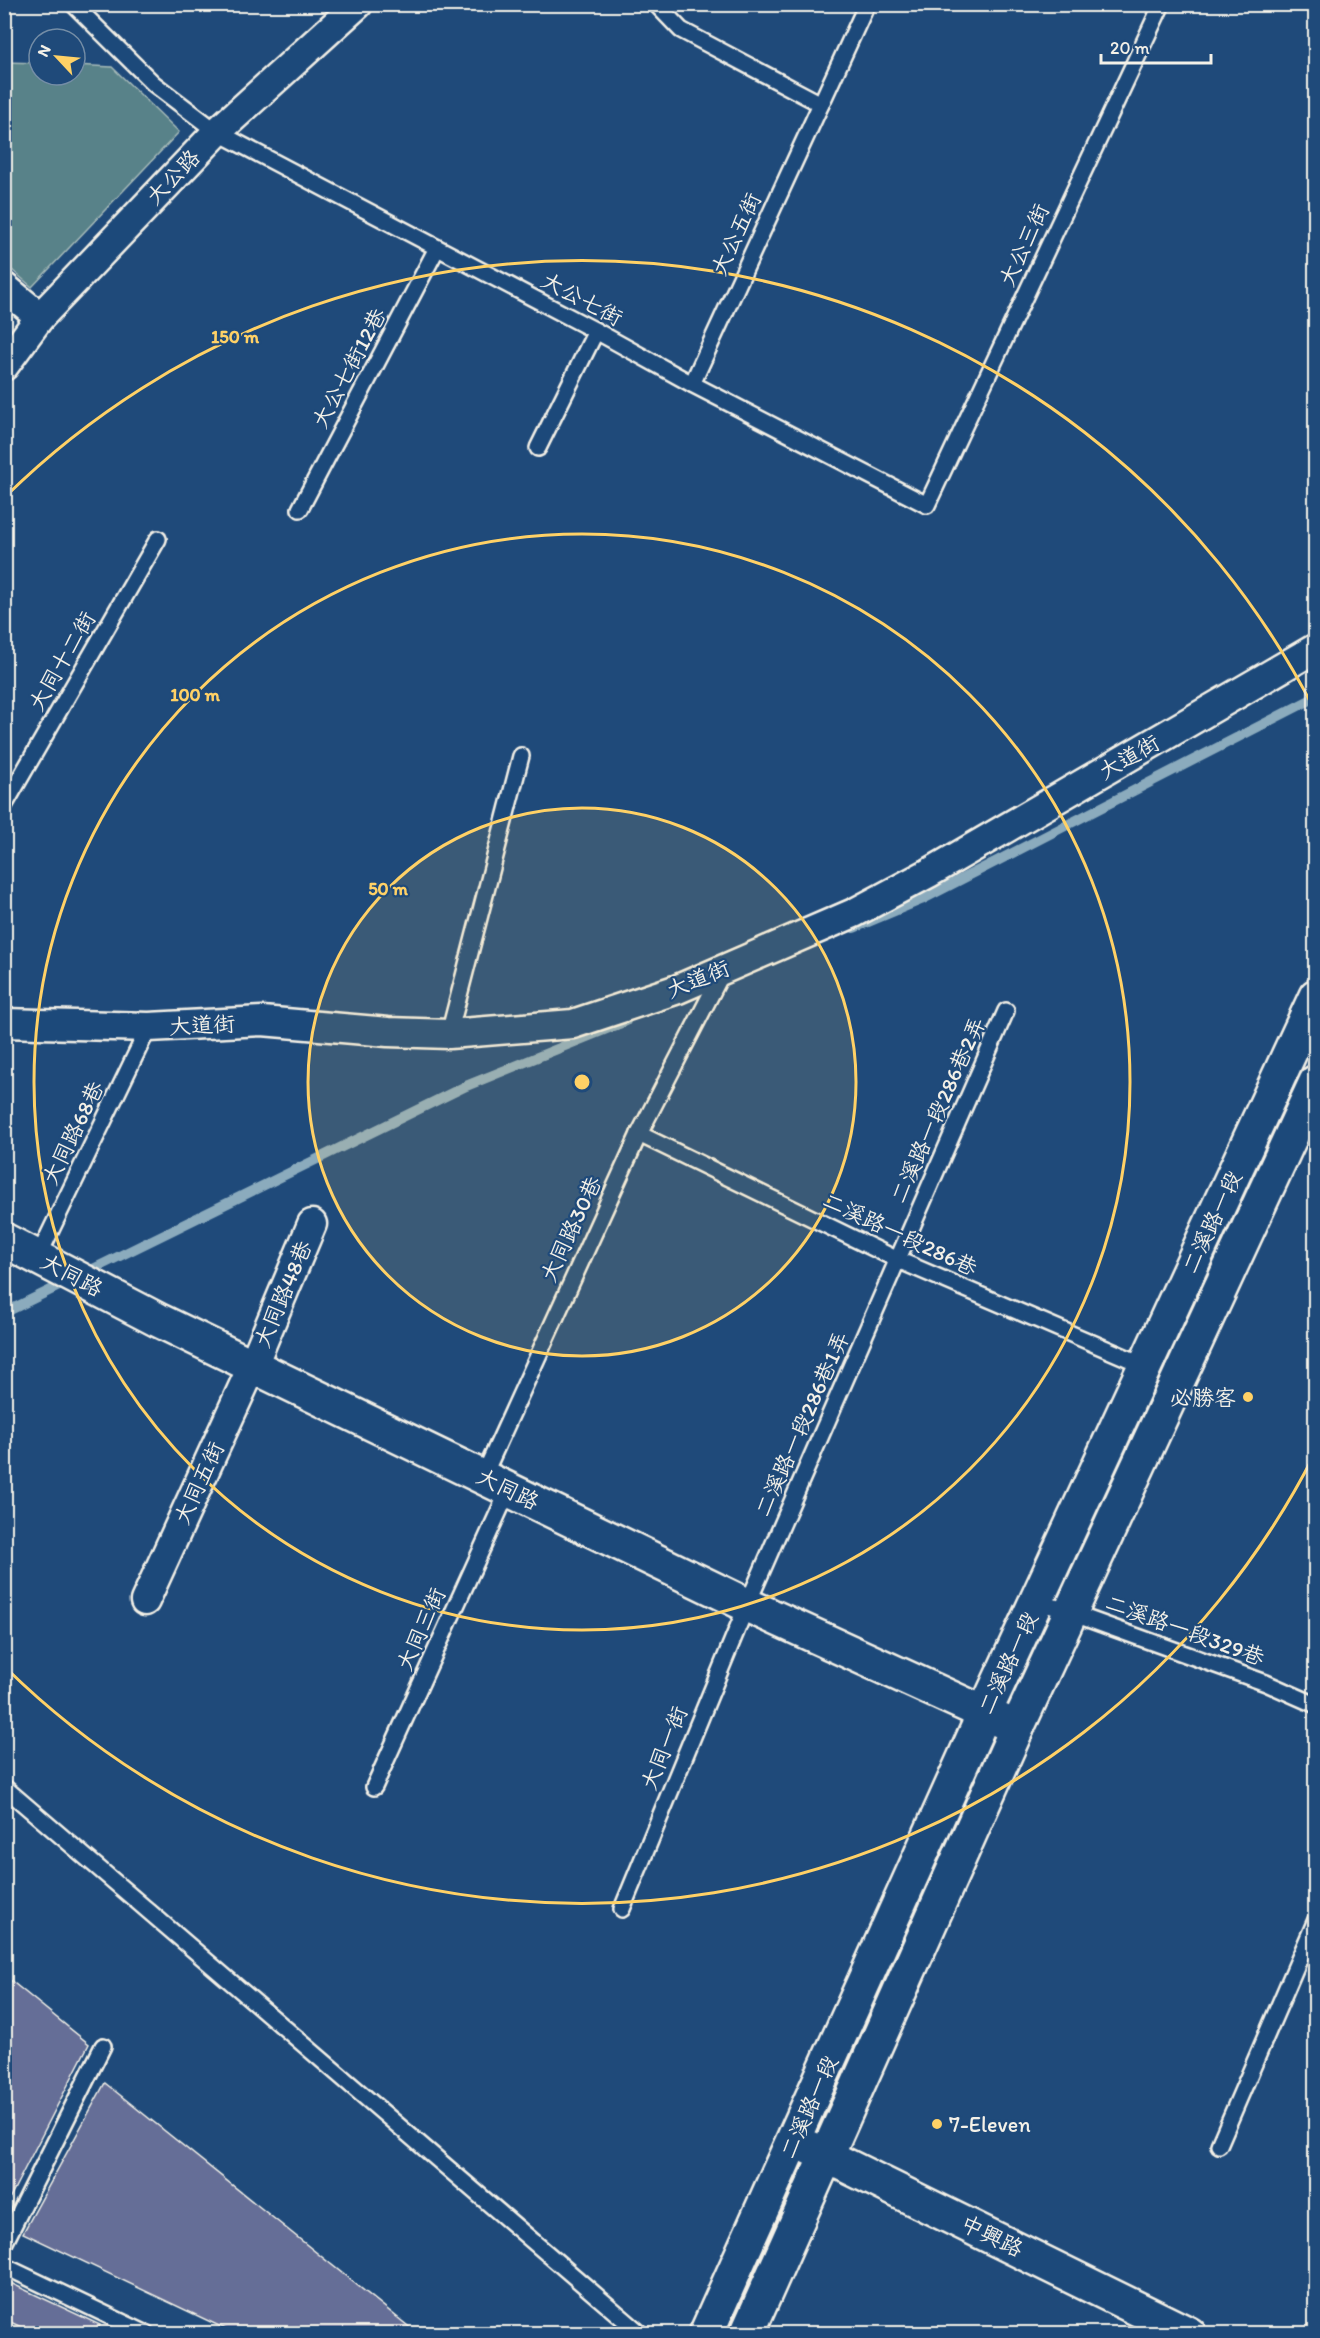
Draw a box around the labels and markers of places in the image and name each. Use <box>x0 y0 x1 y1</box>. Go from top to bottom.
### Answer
centre of rings <box>572 1072 592 1092</box>
place label: 必勝客 <box>1170 1384 1236 1411</box>
marker: 必勝客 <box>1241 1390 1255 1404</box>
place label: 7-Eleven <box>949 2111 1031 2138</box>
marker: 7-Eleven <box>930 2117 944 2131</box>

